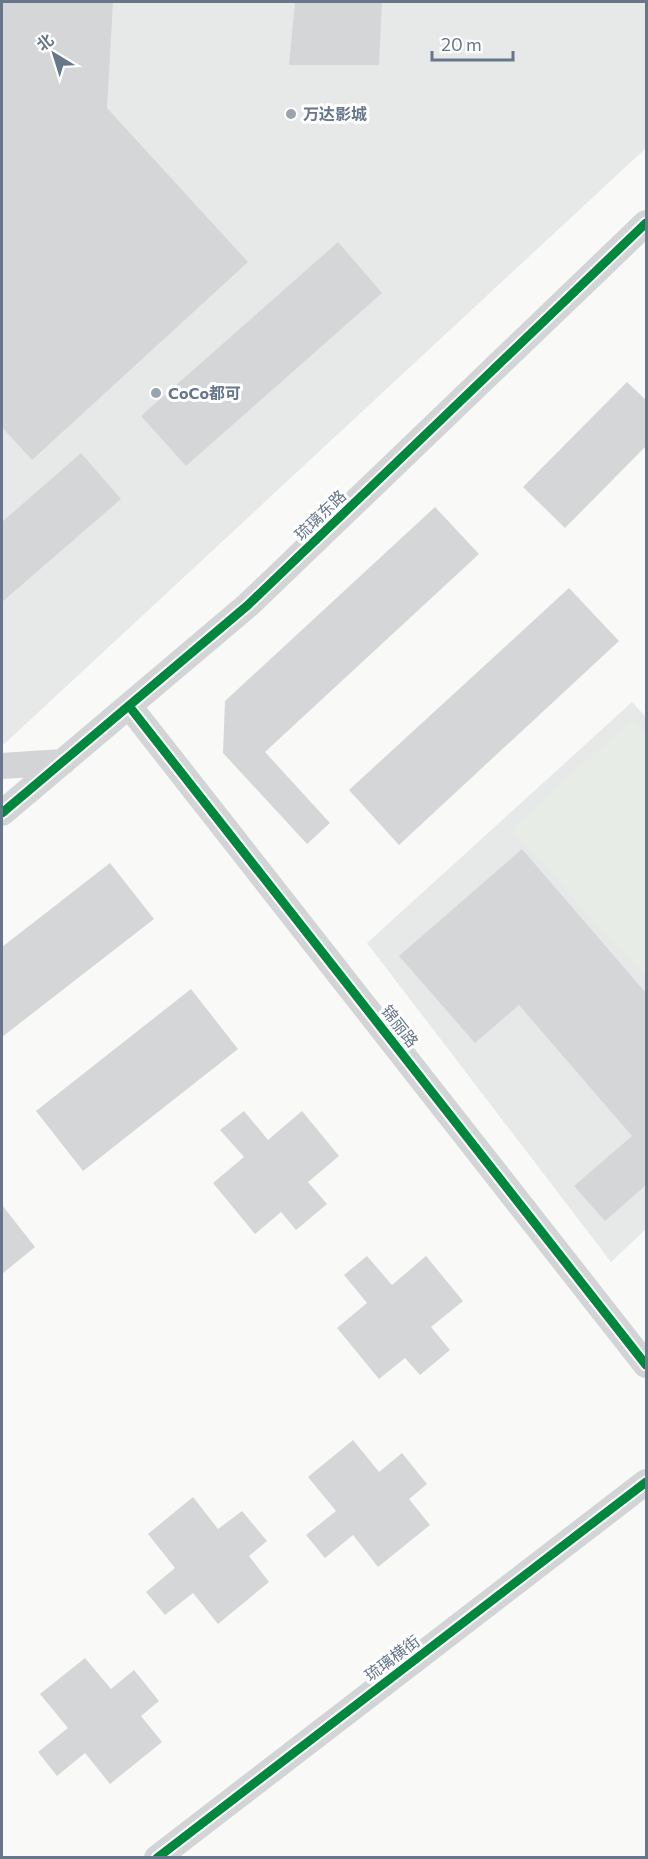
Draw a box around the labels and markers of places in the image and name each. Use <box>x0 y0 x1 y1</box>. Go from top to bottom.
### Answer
place label: 万达影城 <box>303 104 367 123</box>
marker: 万达影城 <box>284 107 298 121</box>
place label: CoCo都可 <box>168 383 241 402</box>
marker: CoCo都可 <box>149 386 163 400</box>

